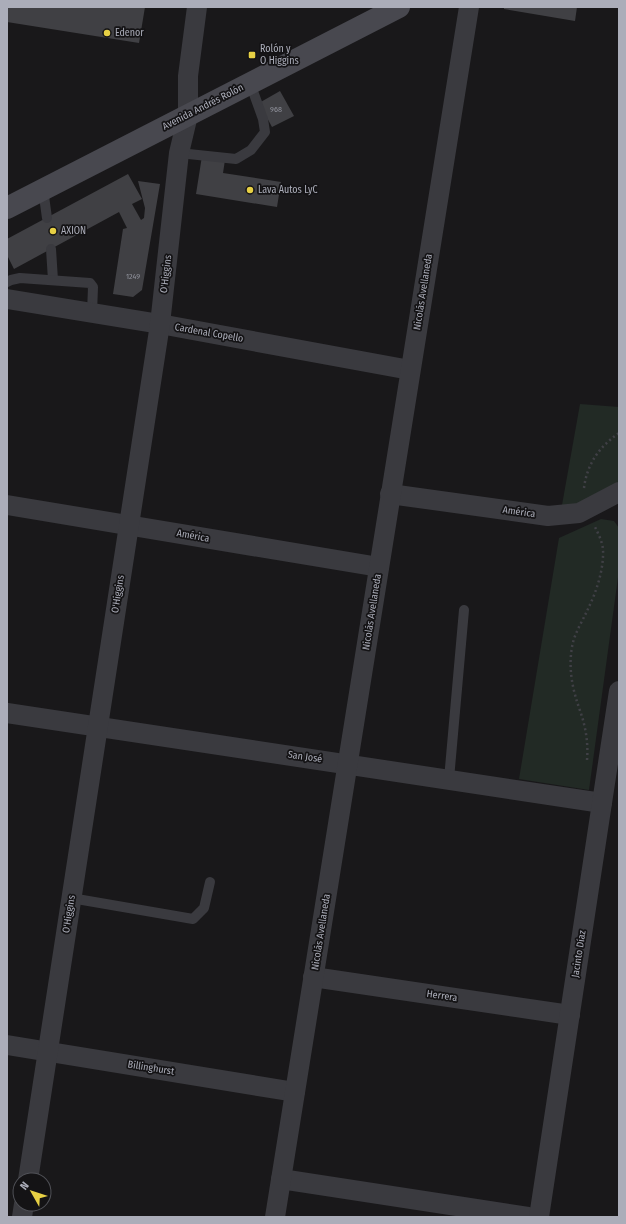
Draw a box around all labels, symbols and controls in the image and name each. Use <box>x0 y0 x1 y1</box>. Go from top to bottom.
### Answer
place label: Edenor <box>115 27 144 39</box>
marker: Edenor <box>102 28 112 38</box>
place label: Rolón y O Higgins <box>260 43 299 67</box>
marker: Rolón y O Higgins <box>247 50 257 60</box>
street label: Avenida Andrés Rolón <box>160 81 246 133</box>
house number: 968 <box>270 105 282 114</box>
place label: Lava Autos LyC <box>258 184 317 196</box>
marker: Lava Autos LyC <box>245 185 255 195</box>
place label: AXION <box>61 225 86 237</box>
marker: AXION <box>48 226 58 236</box>
street label: Nicolás Avellaneda <box>411 253 435 331</box>
street label: O'Higgins <box>158 254 174 294</box>
house number: 1249 <box>126 272 140 281</box>
street label: Cardenal Copello <box>174 321 244 345</box>
street label: América <box>502 504 536 520</box>
street label: América <box>176 527 210 545</box>
street label: Nicolás Avellaneda <box>360 573 384 651</box>
street label: O'Higgins <box>109 574 127 614</box>
street label: San José <box>287 749 323 765</box>
street label: Nicolás Avellaneda <box>309 893 333 971</box>
street label: O'Higgins <box>60 894 78 934</box>
street label: Jacinto Díaz <box>568 929 589 978</box>
street label: Herrera <box>426 988 458 1004</box>
street label: Billinghurst <box>127 1058 176 1078</box>
north arrow <box>12 1172 52 1212</box>
text: N <box>17 1179 32 1193</box>

